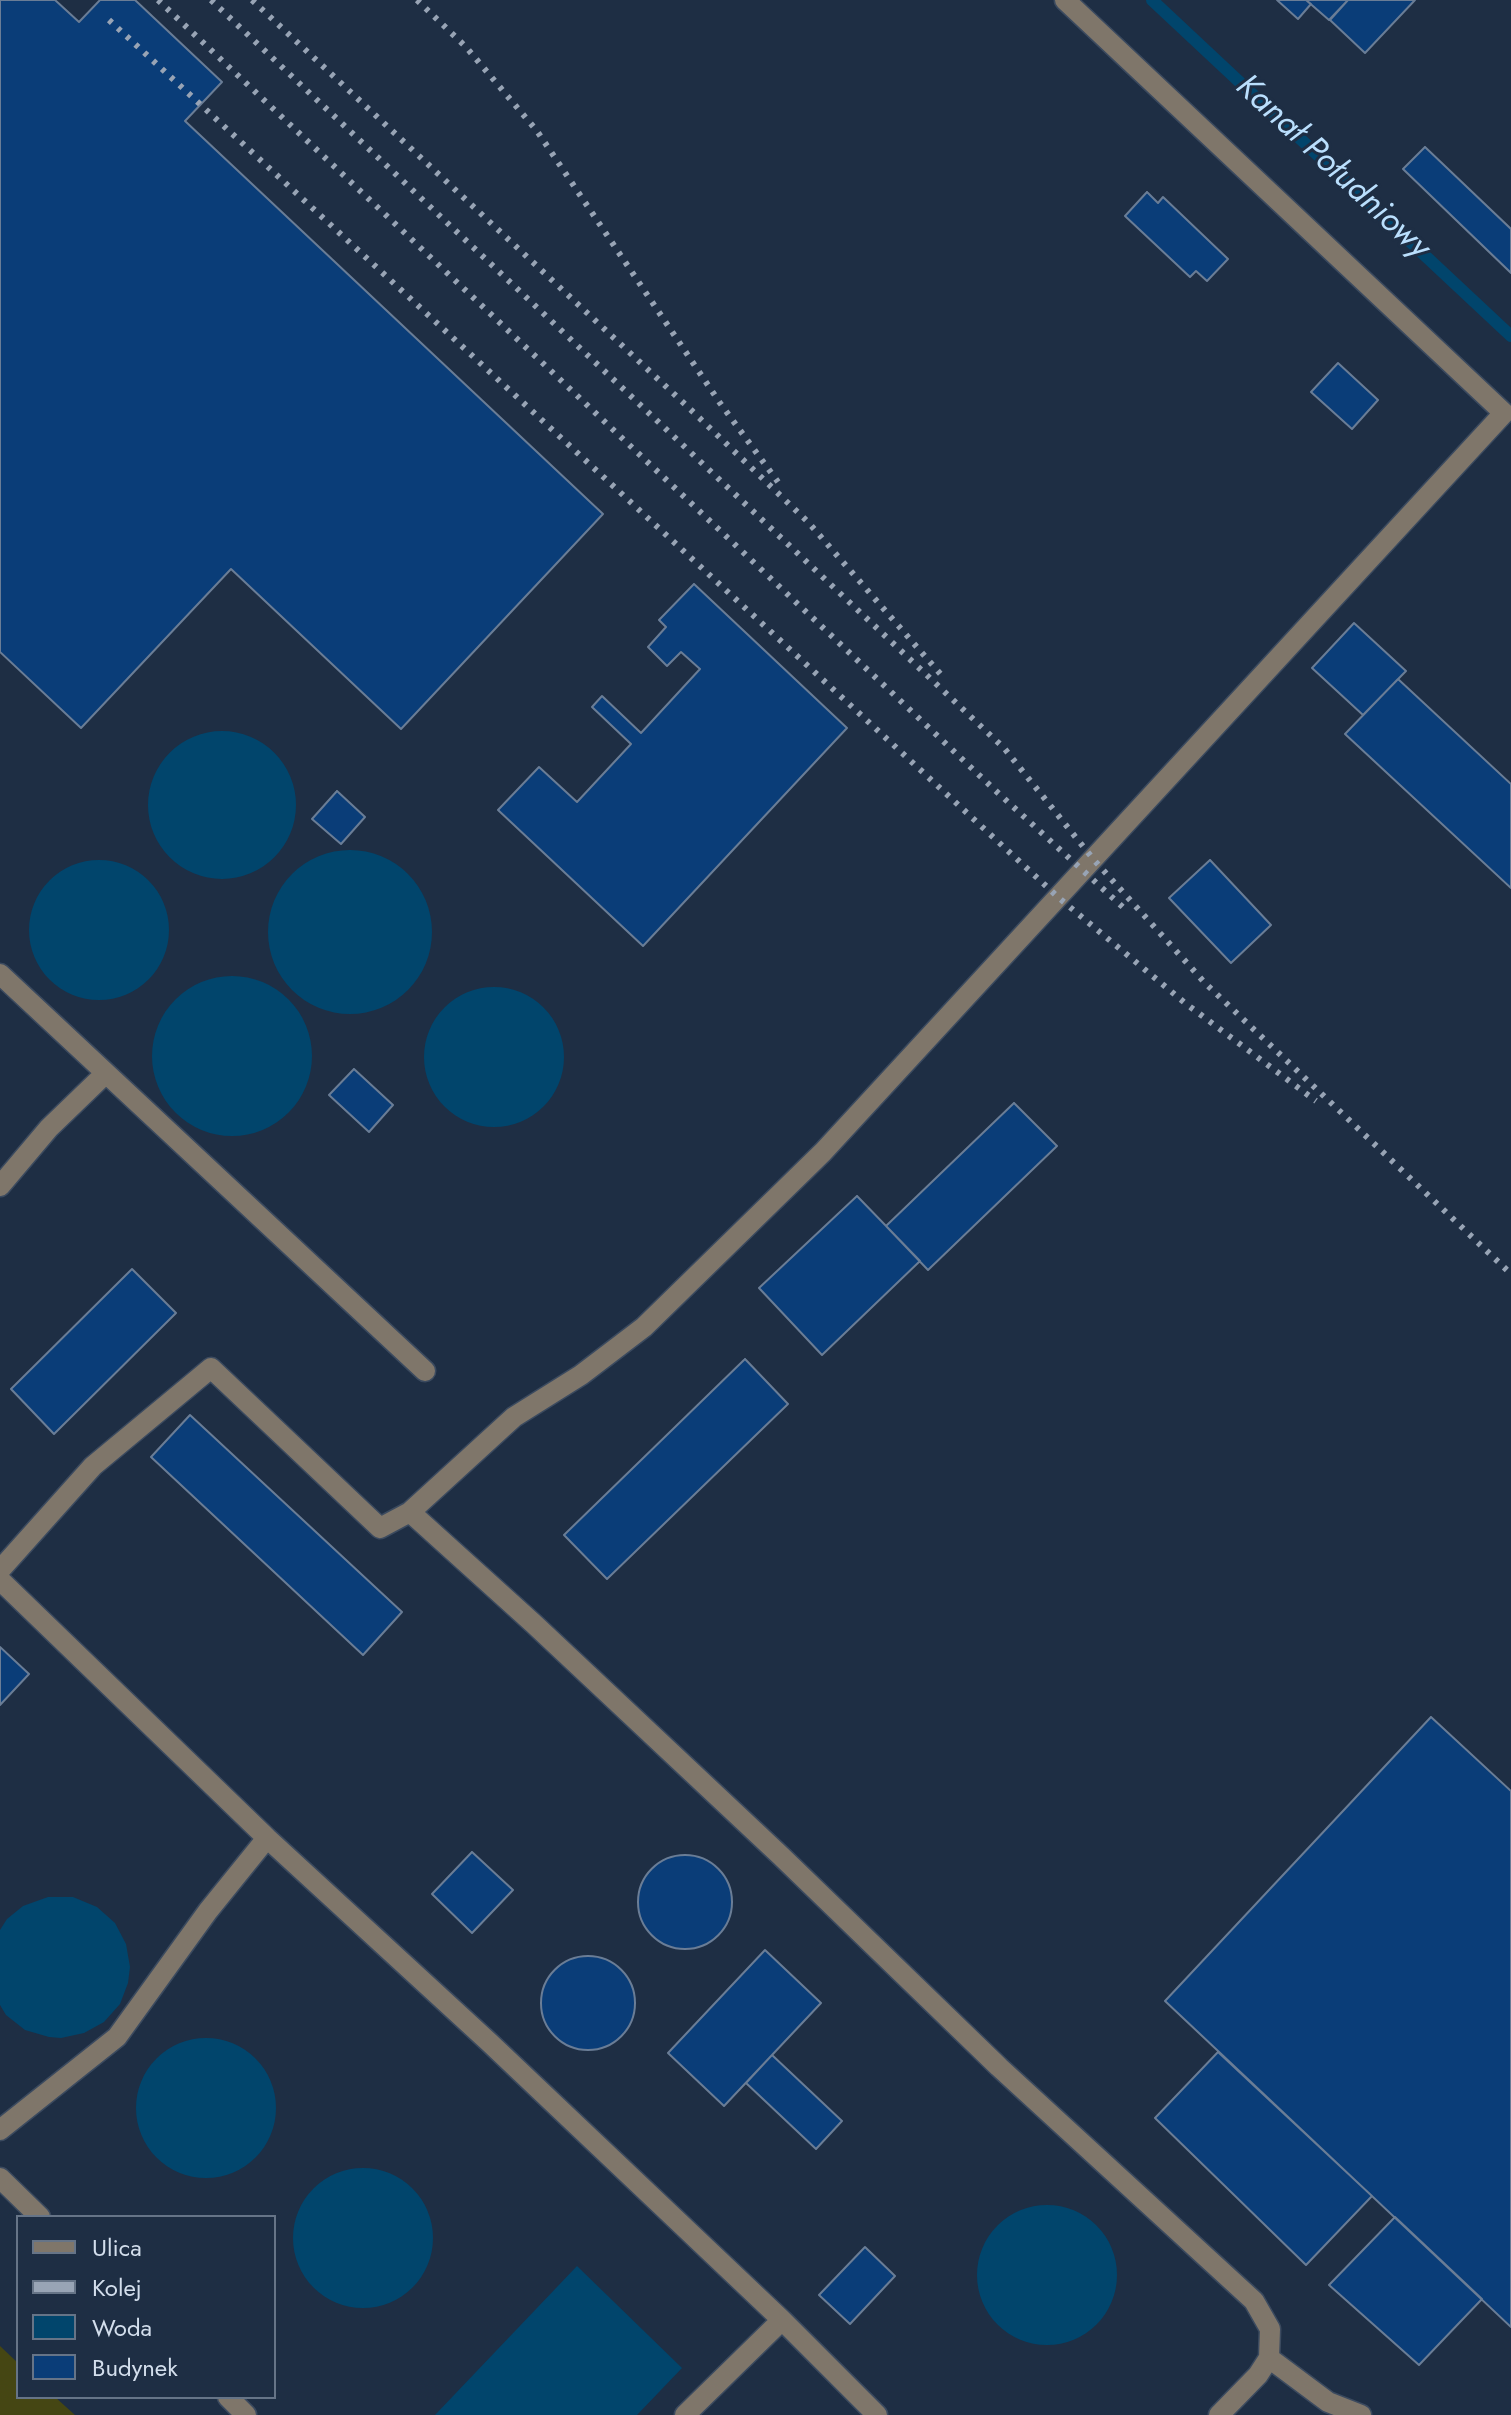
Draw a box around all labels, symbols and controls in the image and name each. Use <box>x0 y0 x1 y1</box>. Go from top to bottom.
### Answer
water label: Kanał Południowy <box>1226 67 1438 269</box>
legend <box>16 2215 276 2399</box>
text: Ulica <box>92 2230 142 2265</box>
text: Kolej <box>92 2270 142 2305</box>
text: Woda <box>92 2310 152 2345</box>
text: Budynek <box>92 2350 178 2385</box>

